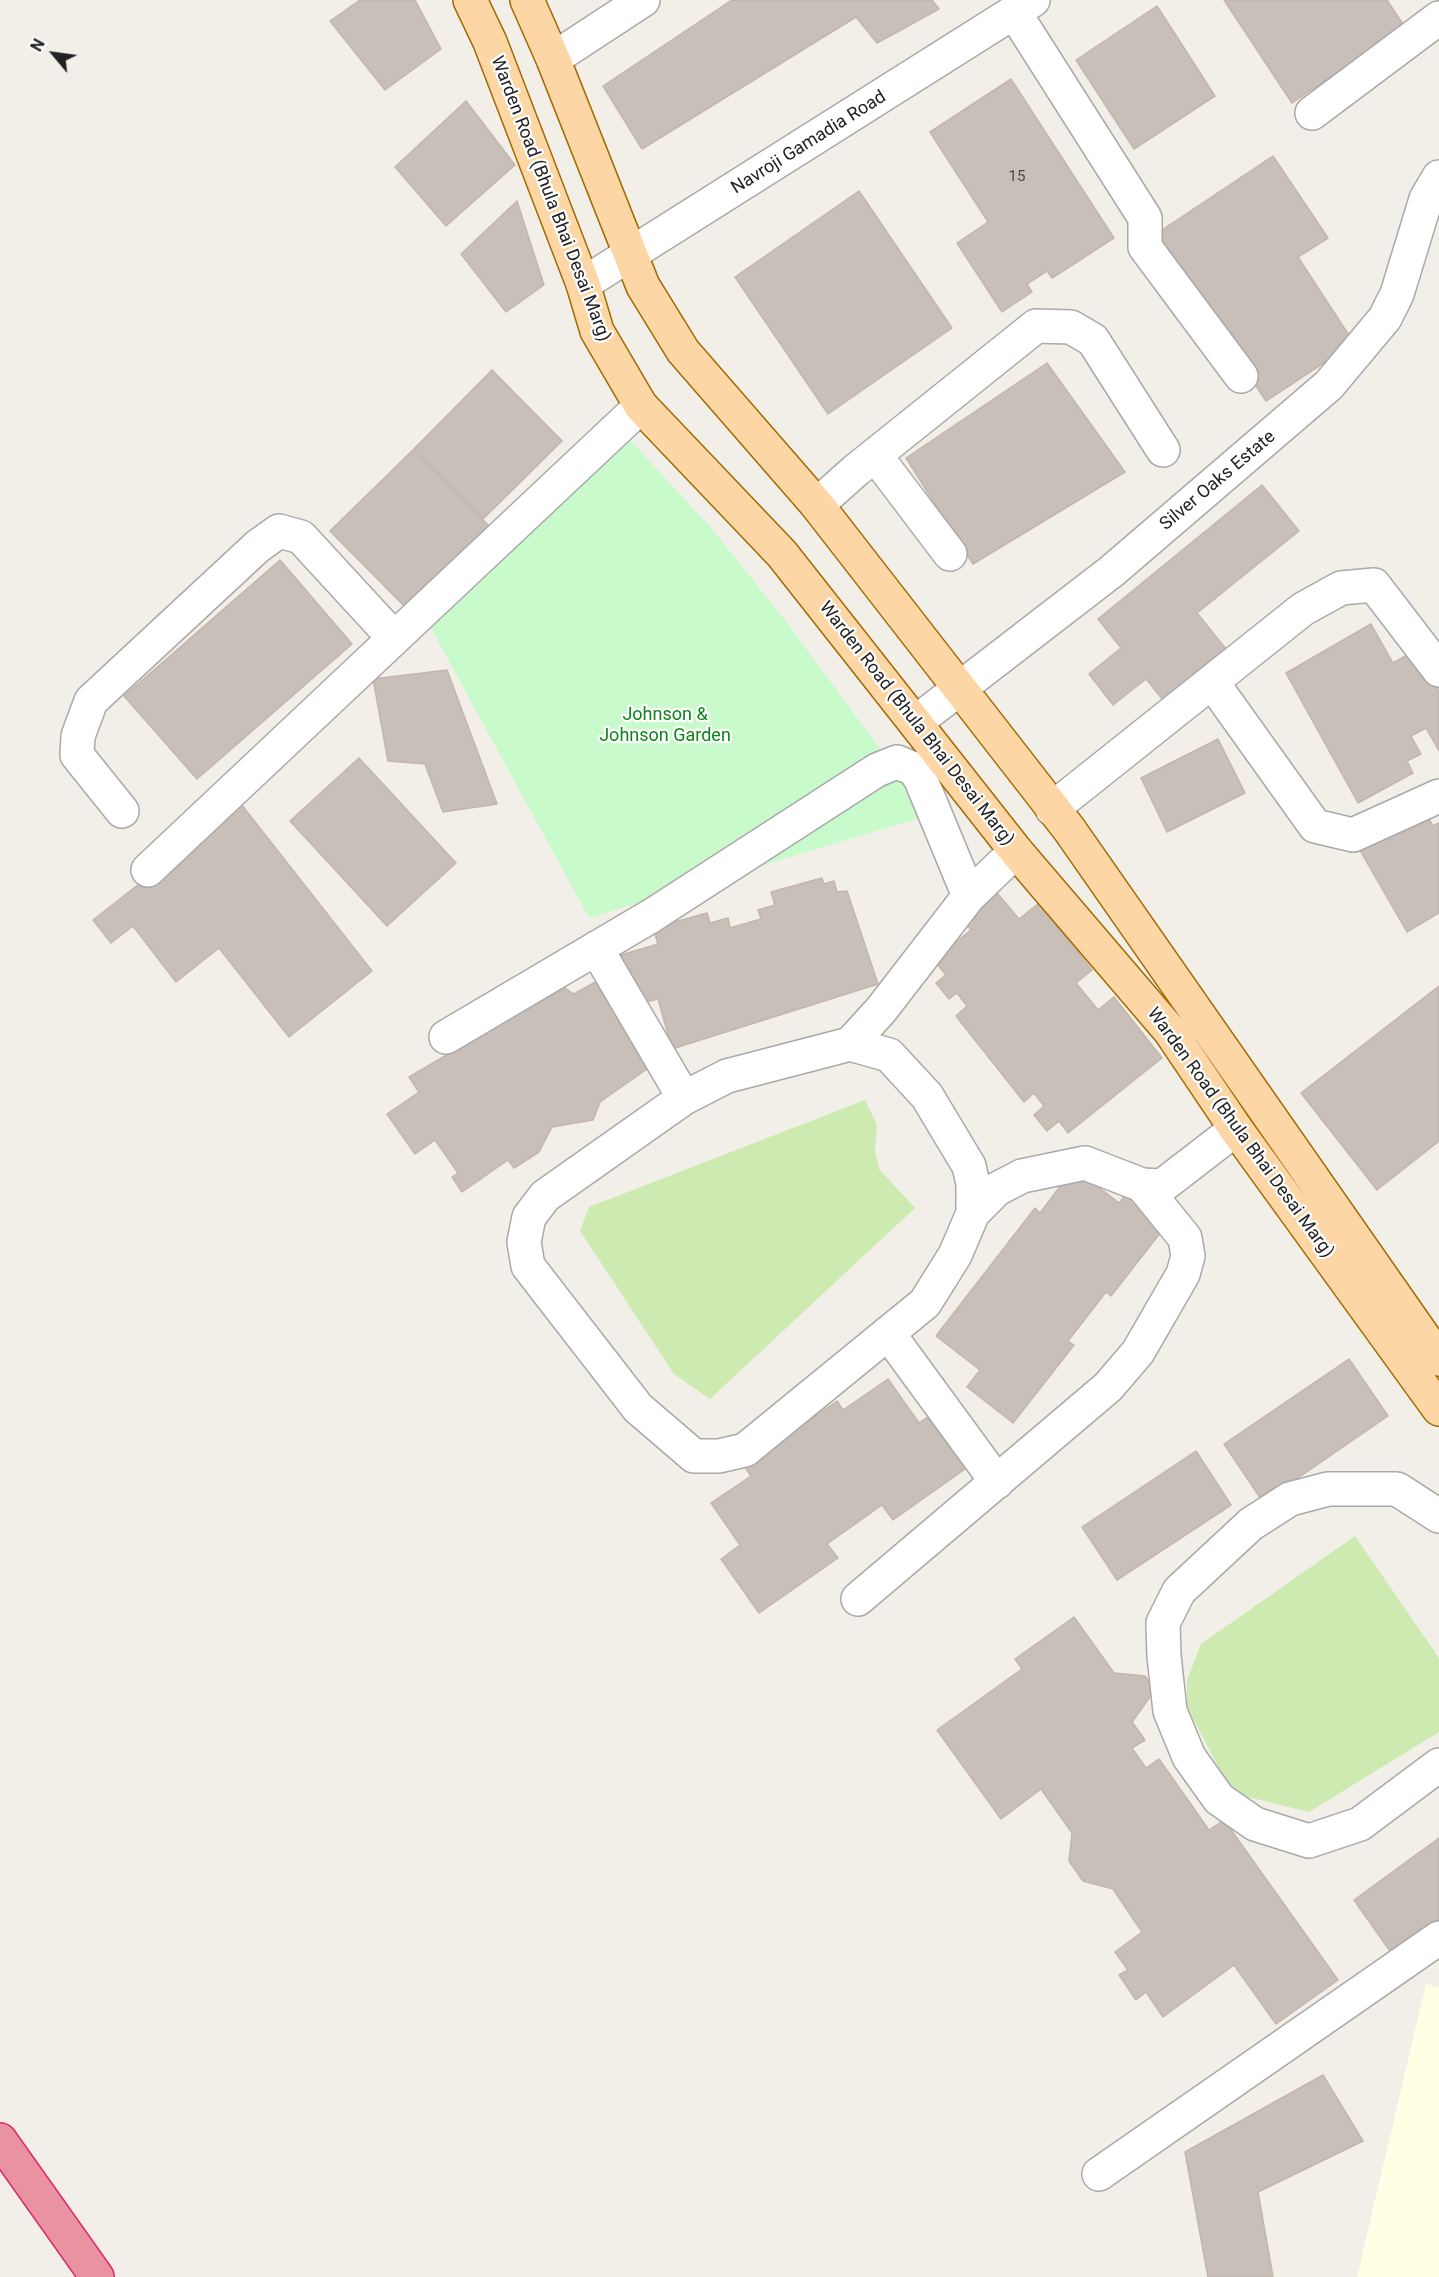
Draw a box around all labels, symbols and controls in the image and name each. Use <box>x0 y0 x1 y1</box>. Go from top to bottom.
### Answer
north arrow <box>24 24 84 84</box>
text: N <box>27 35 49 55</box>
street label: Warden Road (Bhula Bhai Desai Marg) <box>485 53 615 345</box>
street label: Navroji Gamadia Road <box>728 87 890 199</box>
house number: 15 <box>1009 168 1025 186</box>
street label: Silver Oaks Estate <box>1156 426 1280 536</box>
street label: Warden Road (Bhula Bhai Desai Marg) <box>814 598 1018 850</box>
park label: Johnson & Johnson Garden <box>599 704 731 746</box>
street label: Warden Road (Bhula Bhai Desai Marg) <box>1142 1004 1338 1262</box>

